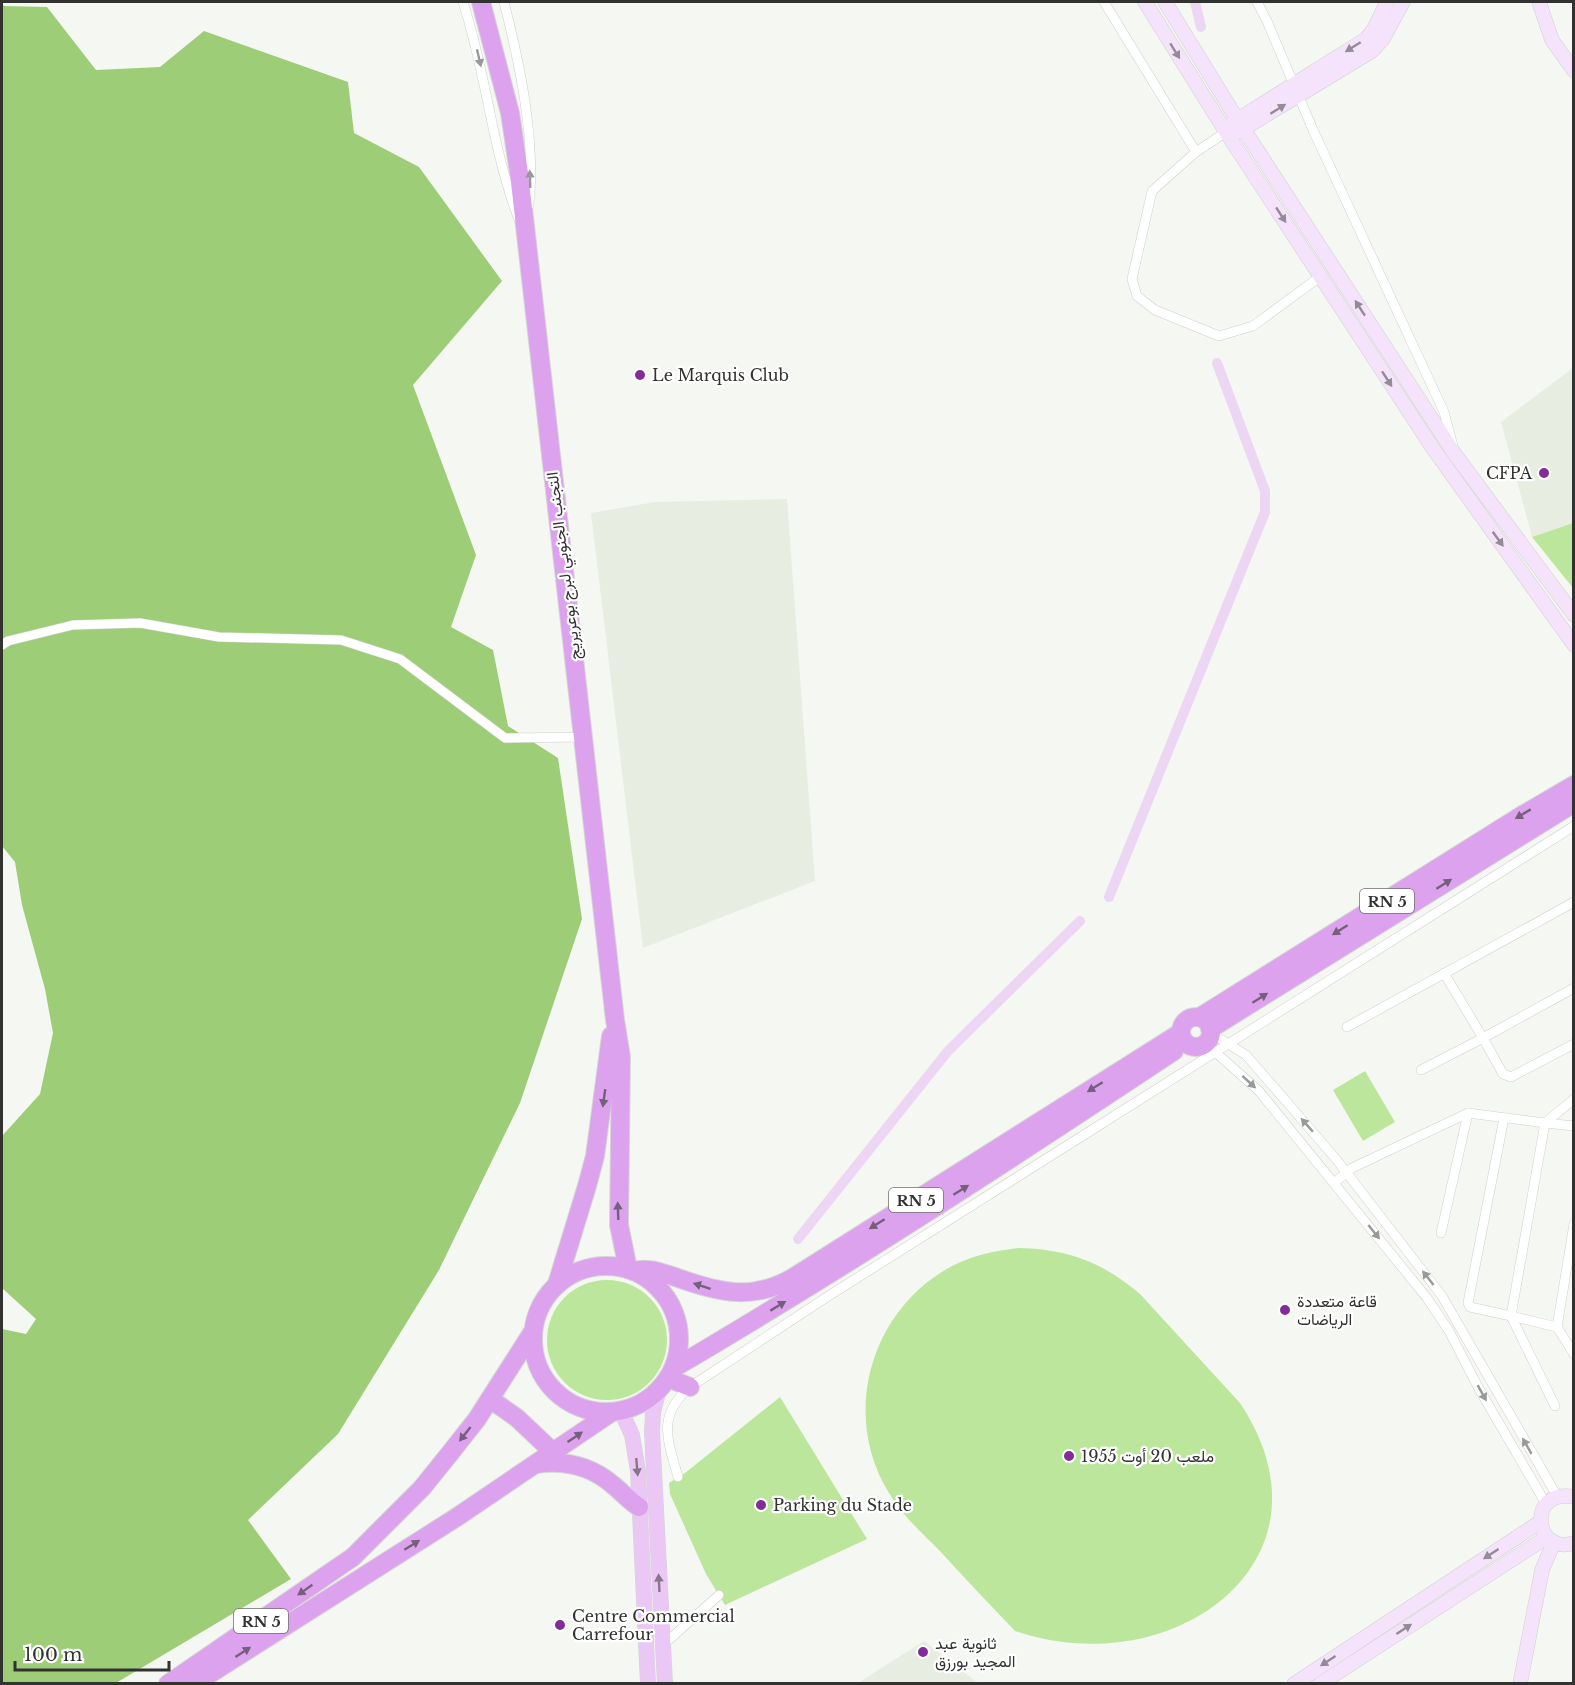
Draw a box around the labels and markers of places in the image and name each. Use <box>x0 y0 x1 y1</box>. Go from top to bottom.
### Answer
place label: Le Marquis Club <box>652 365 789 385</box>
marker: Le Marquis Club <box>633 368 647 382</box>
place label: CFPA <box>1486 463 1533 483</box>
marker: CFPA <box>1537 466 1551 480</box>
place label: قاعة متعددة الرياضات <box>1297 1291 1377 1330</box>
marker: قاعة متعددة الرياضات <box>1278 1303 1292 1317</box>
place label: ملعب 20 أوت 1955 <box>1081 1446 1214 1467</box>
marker: ملعب 20 أوت 1955 <box>1062 1449 1076 1463</box>
place label: Parking du Stade <box>773 1495 912 1515</box>
marker: Parking du Stade <box>754 1498 768 1512</box>
place label: Centre Commercial Carrefour <box>572 1606 735 1644</box>
marker: Centre Commercial Carrefour <box>553 1618 567 1632</box>
place label: ثانوية عبد المجيد بورزق <box>935 1633 1015 1672</box>
marker: ثانوية عبد المجيد بورزق <box>916 1645 930 1659</box>

